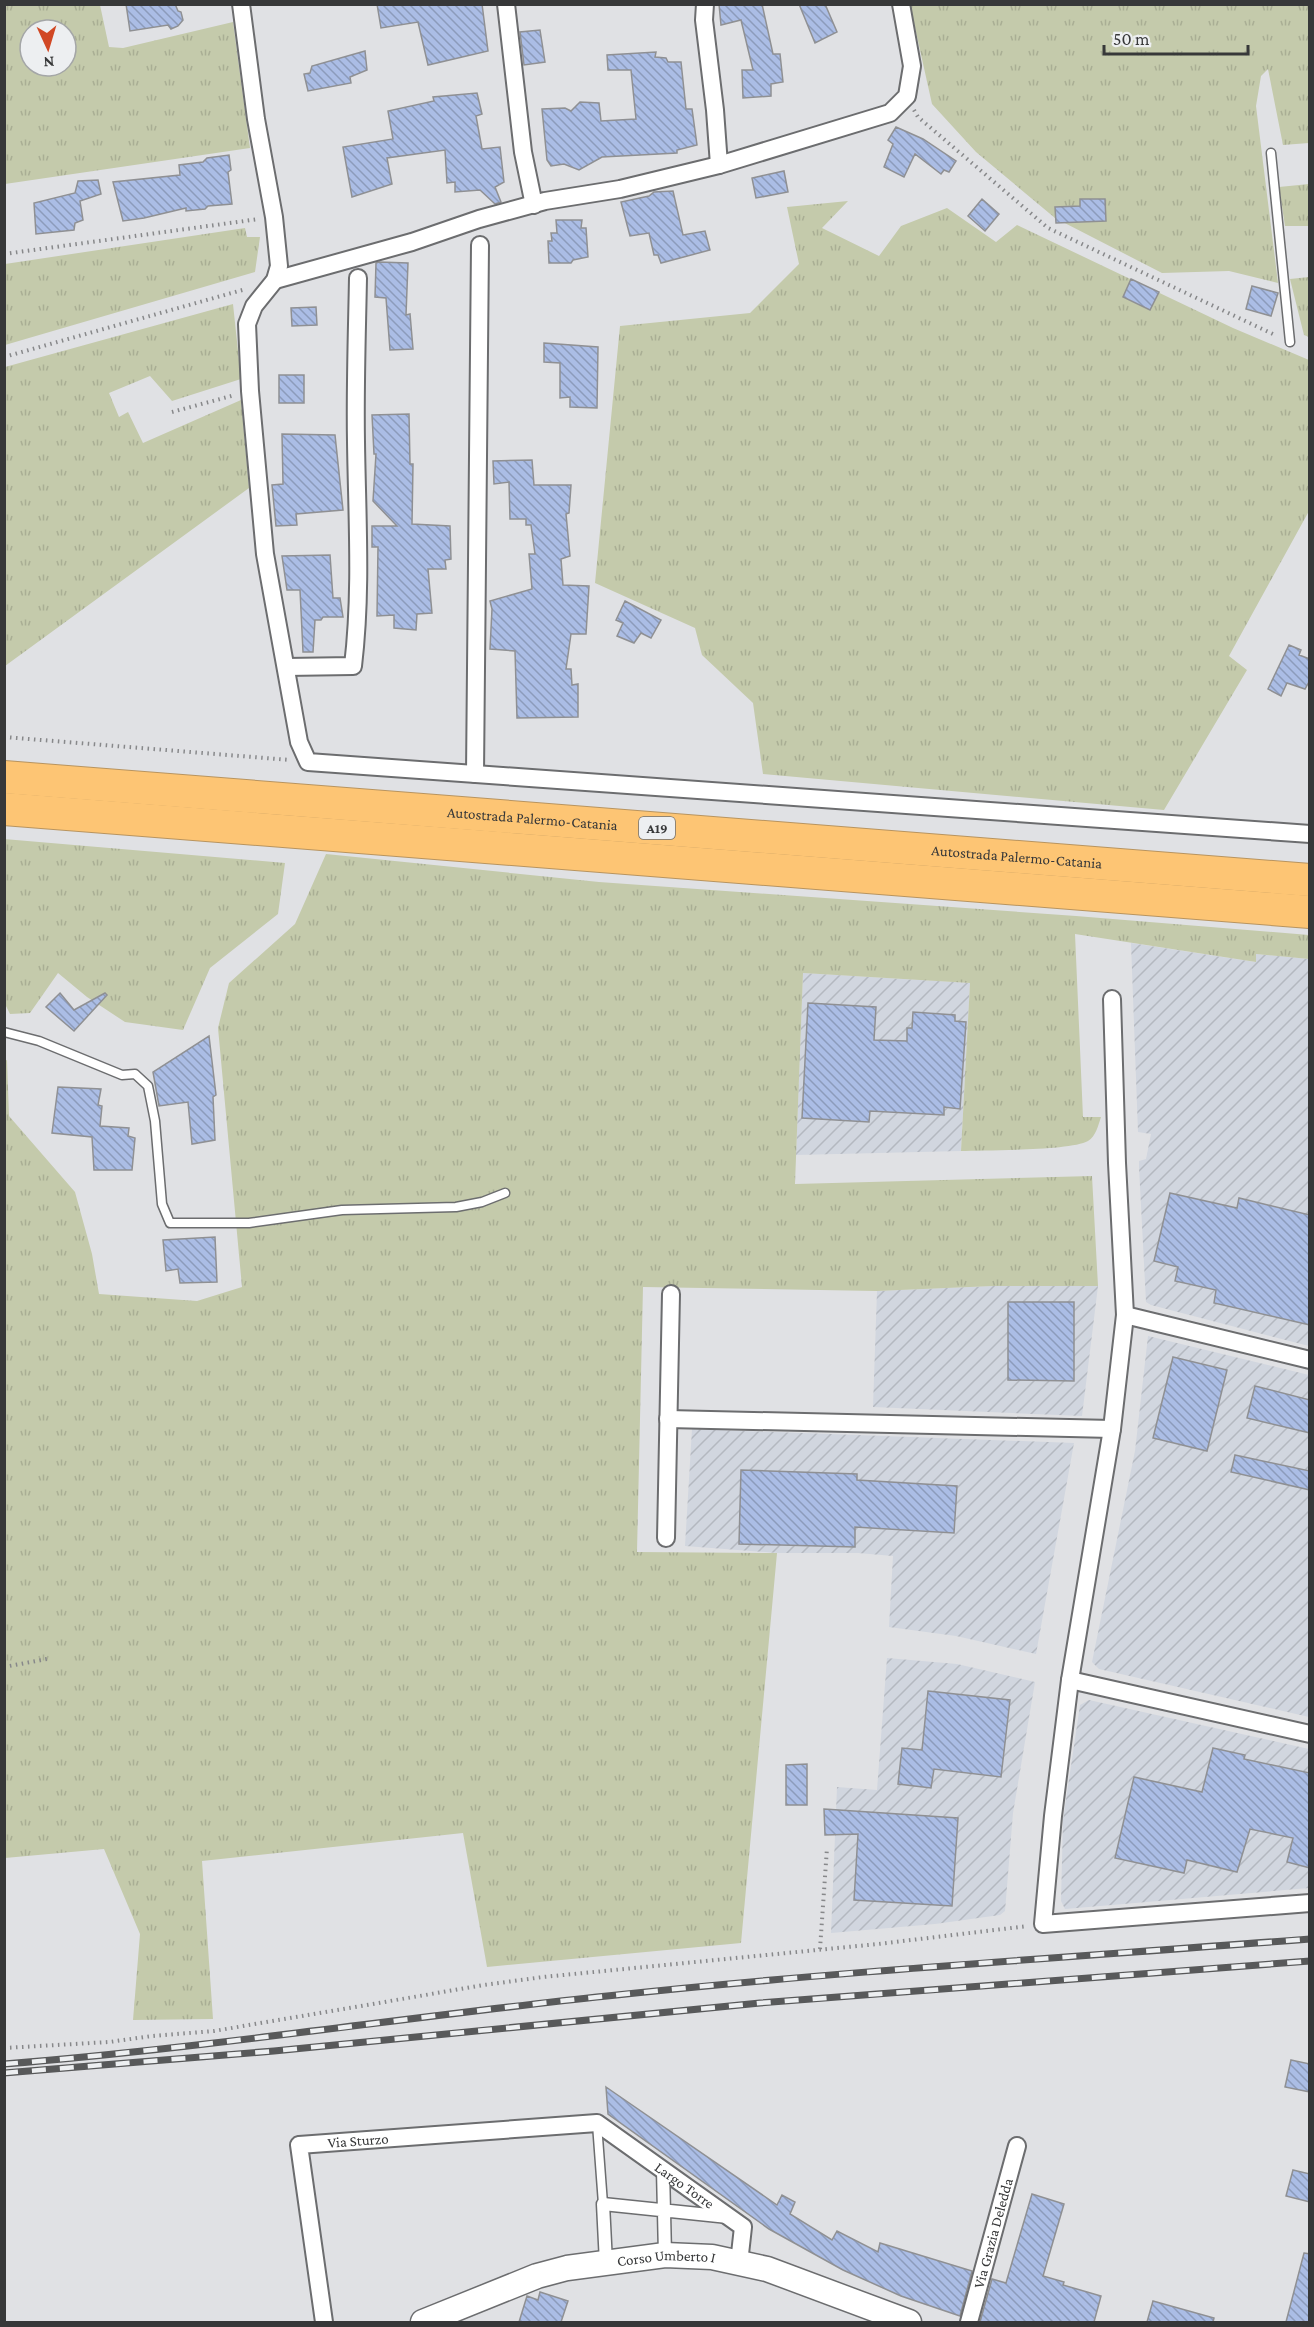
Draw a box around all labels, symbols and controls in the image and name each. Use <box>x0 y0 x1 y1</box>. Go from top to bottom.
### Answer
north arrow <box>18 18 78 78</box>
scale bar <box>1104 18 1248 56</box>
text: 50 m <box>1113 29 1150 49</box>
text: N <box>43 54 55 71</box>
street label: Autostrada Palermo-Catania <box>446 804 618 833</box>
road number: A19 <box>639 817 675 839</box>
street label: Autostrada Palermo-Catania <box>931 842 1103 872</box>
street label: Via Sturzo <box>327 2130 389 2151</box>
street label: Largo Torre <box>652 2159 718 2212</box>
street label: Via Grazia Deledda <box>971 2176 1016 2290</box>
street label: Corso Umberto I <box>616 2247 717 2269</box>

